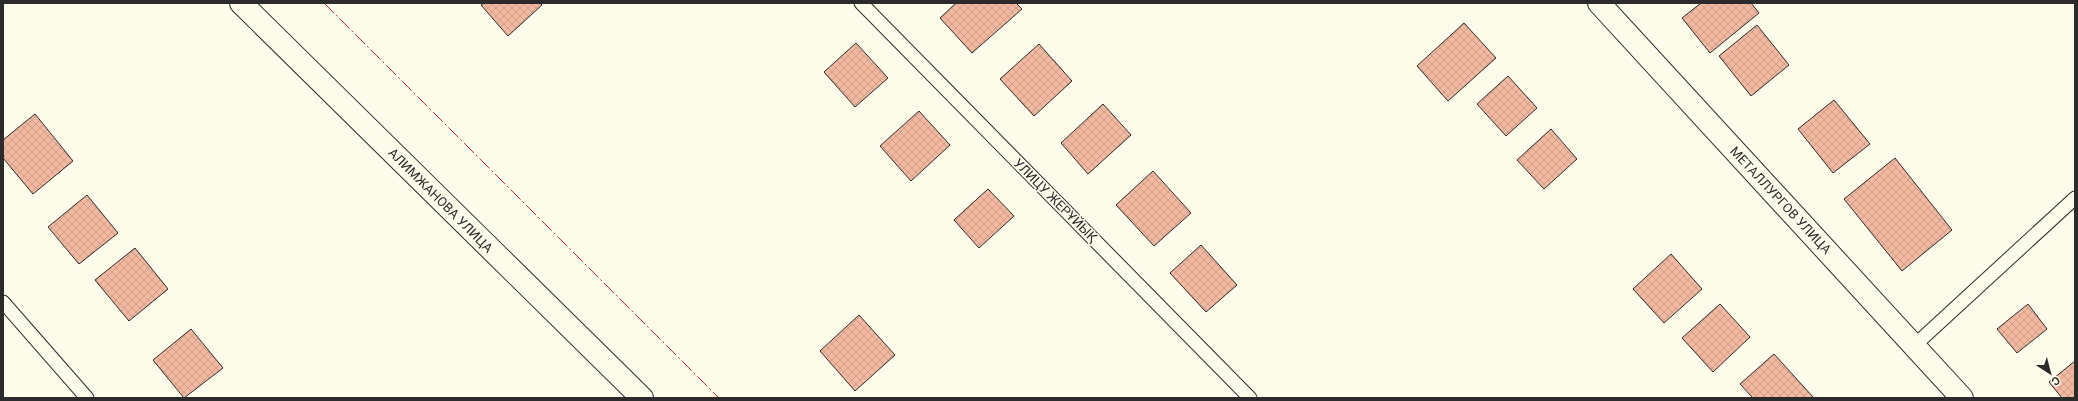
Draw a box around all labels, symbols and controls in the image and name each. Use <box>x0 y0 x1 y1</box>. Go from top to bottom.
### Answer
street label: МЕТАЛЛУРГОВ УЛИЦА <box>1727 144 1835 257</box>
street label: АЛИМЖАНОВА УЛИЦА <box>385 145 496 256</box>
street label: УЛИЦУ ЖЕРҰЙЫҚ <box>1011 155 1101 245</box>
north arrow <box>2030 353 2070 393</box>
text: С <box>2049 373 2062 388</box>

